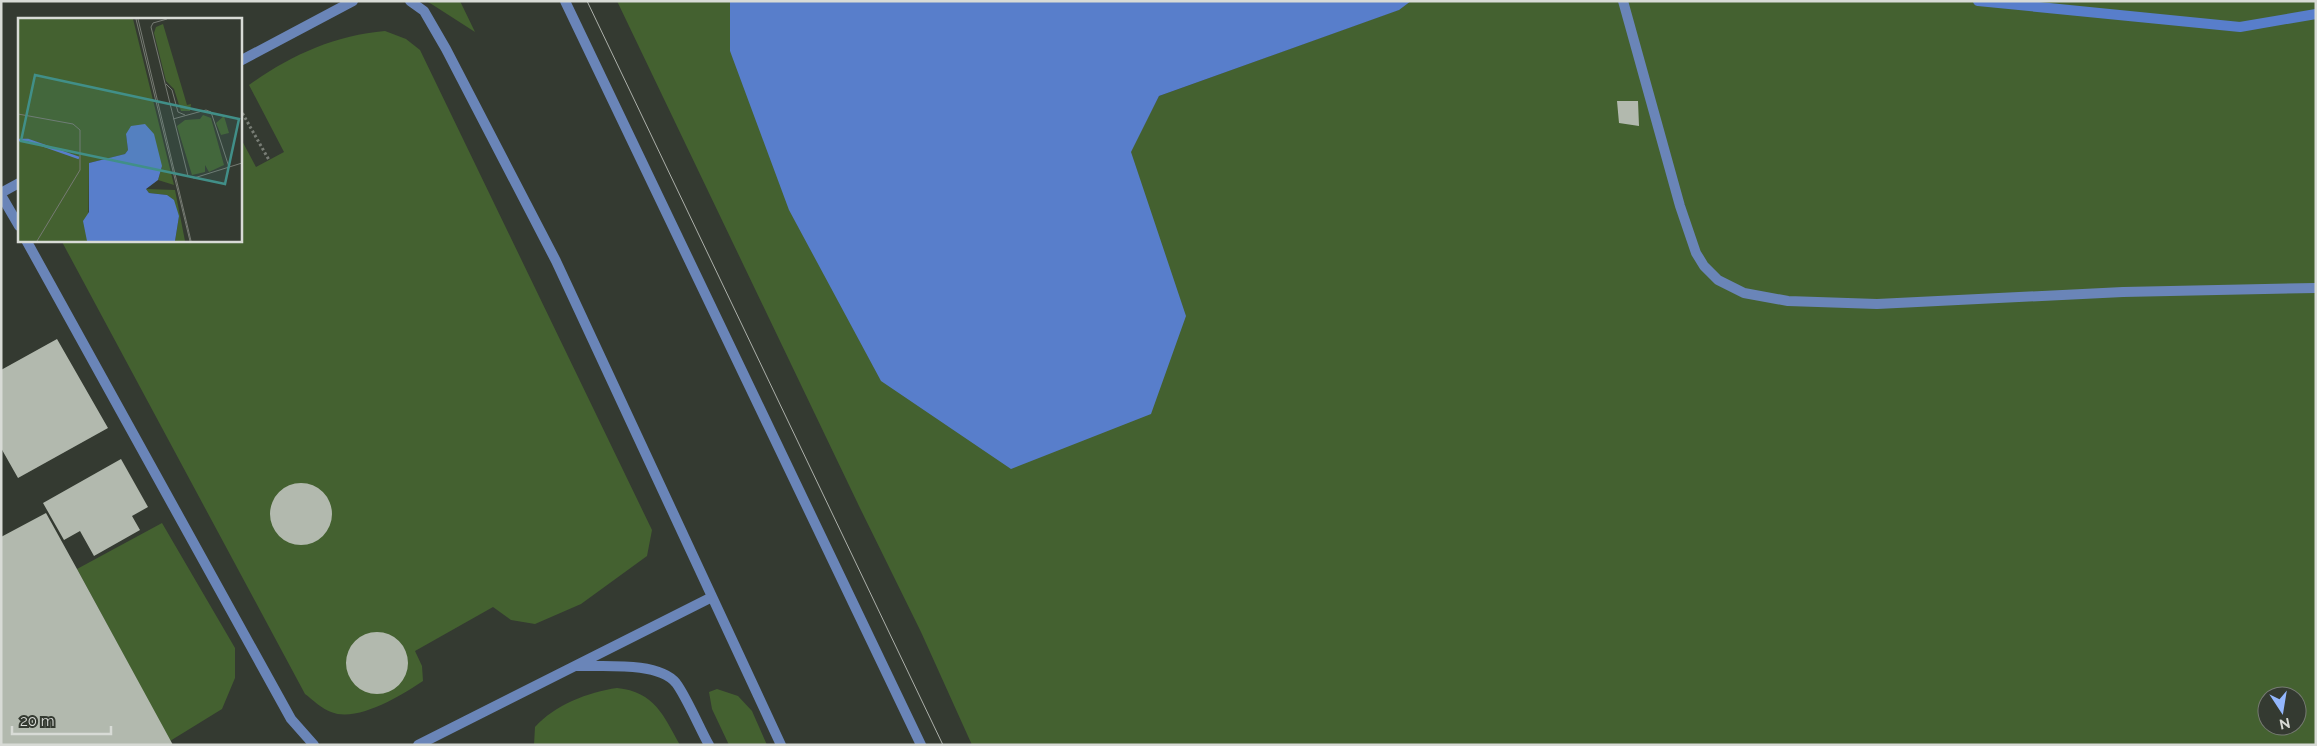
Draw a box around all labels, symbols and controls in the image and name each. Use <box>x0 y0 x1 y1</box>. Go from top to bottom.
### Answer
inset map <box>18 18 241 241</box>
north arrow <box>2257 686 2307 736</box>
scale bar <box>12 704 111 736</box>
text: 20 m <box>20 712 55 730</box>
text: N <box>2278 715 2292 733</box>

